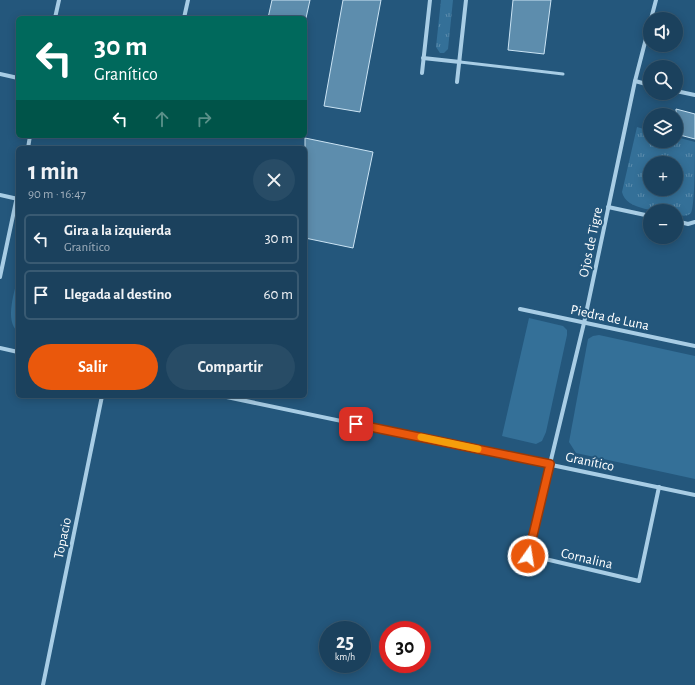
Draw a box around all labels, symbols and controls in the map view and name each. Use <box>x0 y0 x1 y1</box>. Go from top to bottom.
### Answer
map controls <box>643 12 683 244</box>
button: sound <box>643 12 683 52</box>
icon: left <box>28 32 80 84</box>
text: 30 m <box>94 33 147 61</box>
button: search <box>643 60 683 100</box>
text: Granítico <box>94 66 158 84</box>
icon: left <box>109 108 131 130</box>
icon: ahead <box>151 108 173 130</box>
icon: right <box>193 108 215 130</box>
button: layers <box>643 108 683 148</box>
button: + <box>643 156 683 196</box>
button: close <box>253 159 295 201</box>
text: 1 min <box>28 160 79 184</box>
text: 90 m · 16:47 <box>28 188 86 201</box>
button: − <box>643 204 683 244</box>
street label: Ojos de Tigre <box>577 206 605 279</box>
text: Gira a la izquierda <box>64 223 171 238</box>
icon: left <box>30 228 52 250</box>
text: 30 m <box>264 231 293 246</box>
text: Granítico <box>64 241 110 254</box>
icon: arrive <box>30 284 52 306</box>
text: Llegada al destino <box>64 287 172 302</box>
text: 60 m <box>264 287 293 302</box>
street label: Piedra de Luna <box>569 303 651 333</box>
button: Salir <box>28 344 158 390</box>
button: Compartir <box>166 344 295 390</box>
pin <box>339 407 373 441</box>
icon: arrive <box>345 413 367 435</box>
street label: Granítico <box>564 450 616 474</box>
street label: Topacio <box>52 516 74 560</box>
position arrow <box>507 535 549 577</box>
street label: Cornalina <box>560 546 614 572</box>
speed limit sign: 30 <box>379 621 431 673</box>
text: 25 <box>336 632 354 652</box>
text: km/h <box>335 652 355 662</box>

